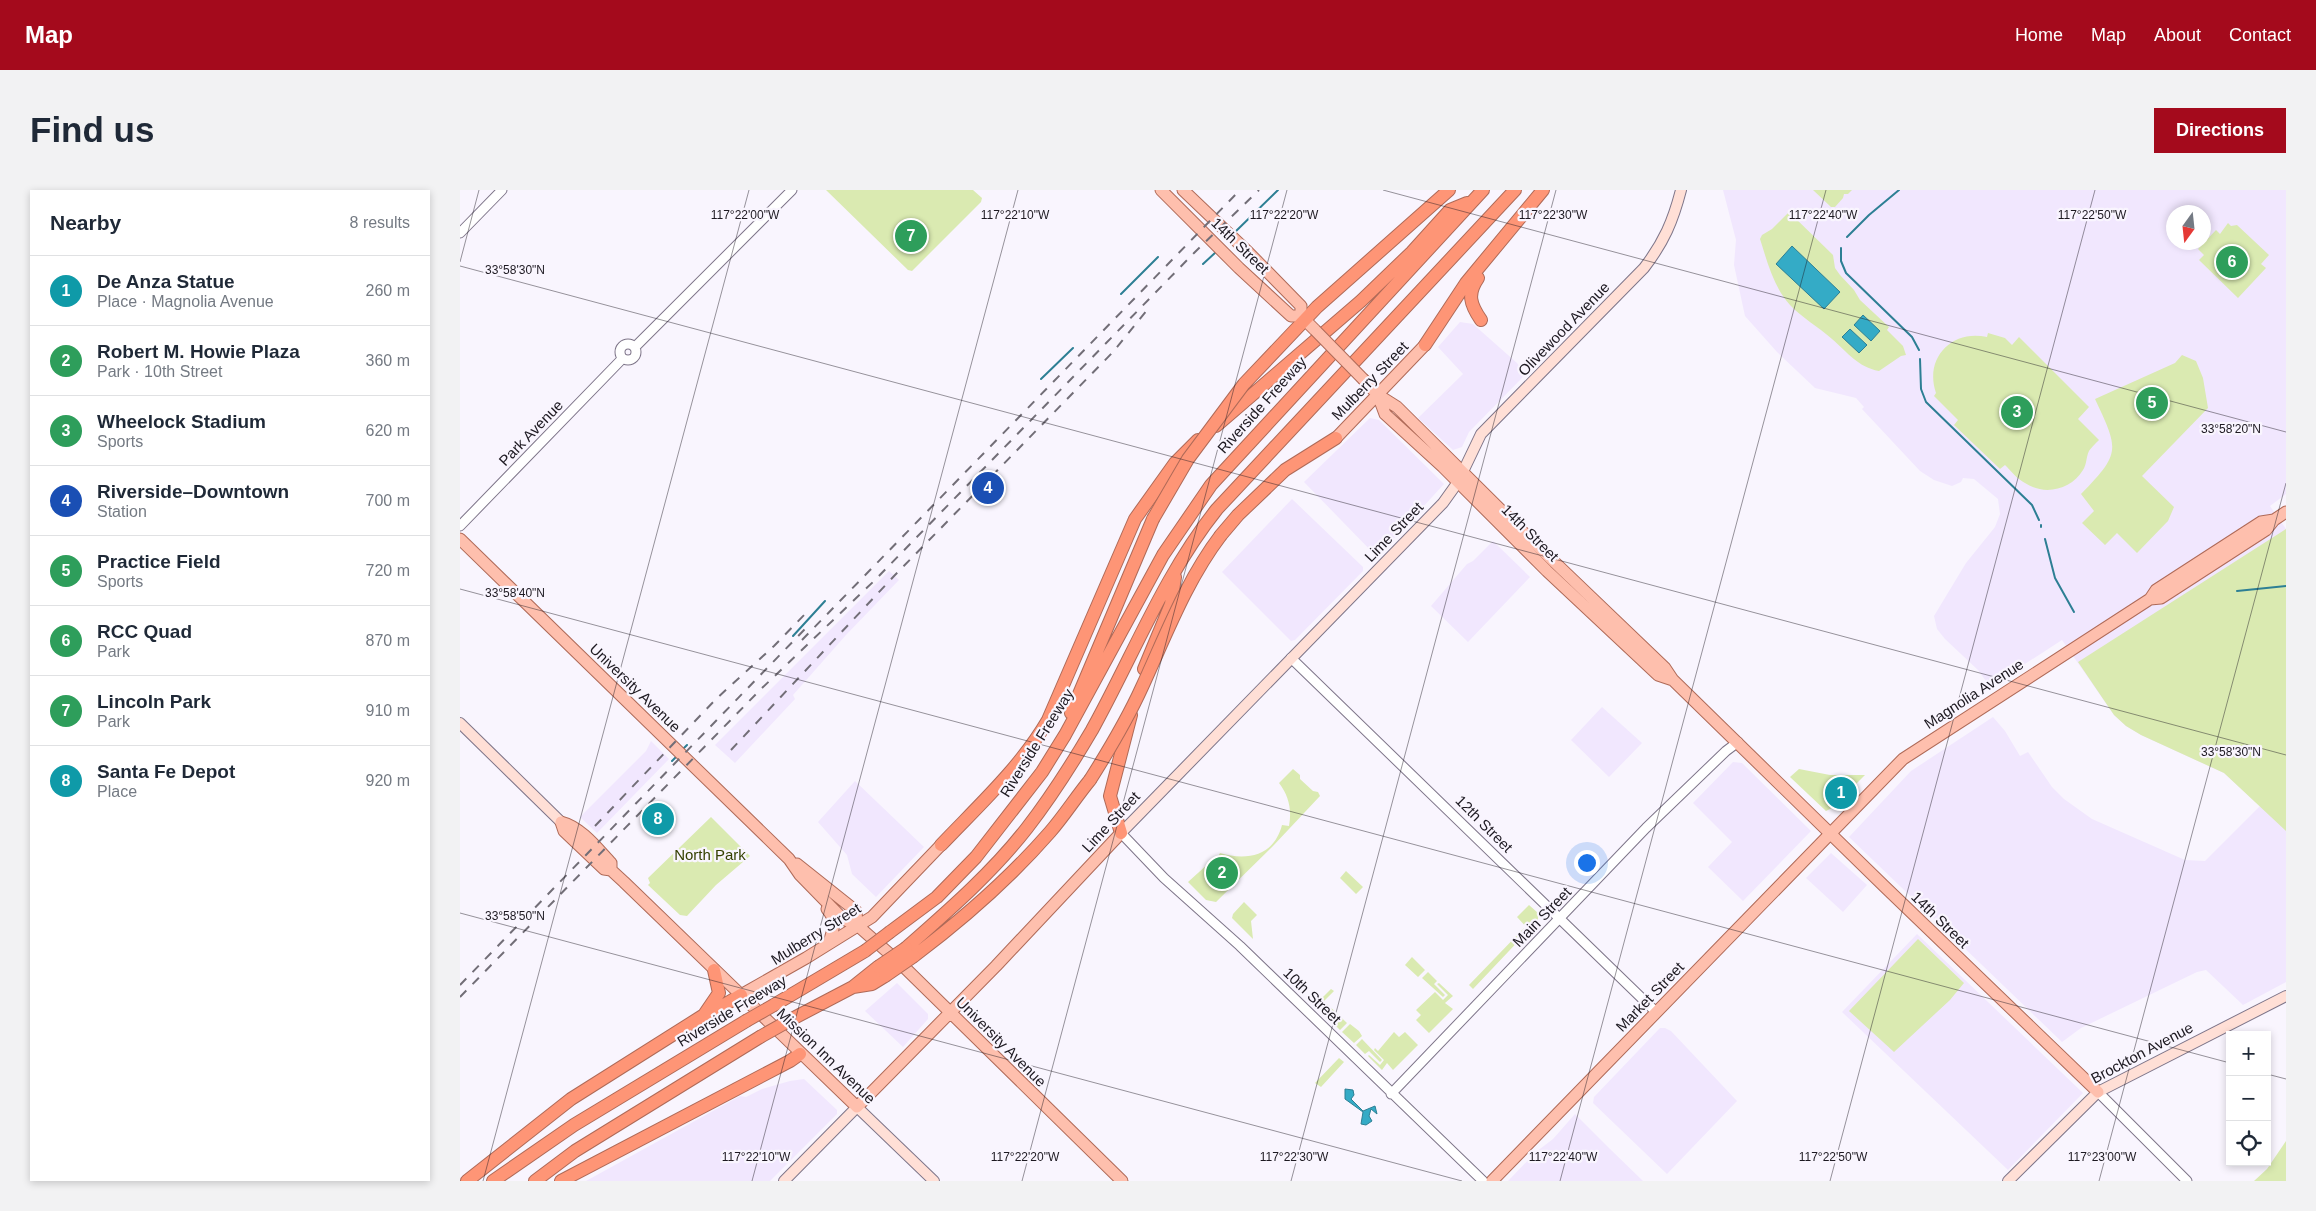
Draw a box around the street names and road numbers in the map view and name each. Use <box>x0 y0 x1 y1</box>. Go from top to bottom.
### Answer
street label: 14th Street <box>1208 214 1273 278</box>
street label: Olivewood Avenue <box>1514 278 1613 379</box>
street label: Mulberry Street <box>1328 337 1412 423</box>
street label: Riverside Freeway <box>1214 352 1310 457</box>
street label: Park Avenue <box>495 396 566 469</box>
street label: Lime Street <box>1361 498 1427 565</box>
street label: 14th Street <box>1498 501 1563 565</box>
street label: University Avenue <box>586 640 684 735</box>
street label: Magnolia Avenue <box>1921 655 2027 732</box>
street label: Riverside Freeway <box>996 685 1077 800</box>
street label: Lime Street <box>1078 787 1144 856</box>
street label: 12th Street <box>1452 792 1517 856</box>
street label: Main Street <box>1509 883 1575 950</box>
street label: 14th Street <box>1908 888 1973 952</box>
street label: Mulberry Street <box>768 899 864 968</box>
street label: Market Street <box>1612 958 1688 1035</box>
street label: 10th Street <box>1280 964 1345 1028</box>
street label: Riverside Freeway <box>674 971 790 1050</box>
street label: University Avenue <box>953 993 1050 1090</box>
street label: Mission Inn Avenue <box>774 1004 879 1107</box>
street label: Brockton Avenue <box>2088 1018 2196 1087</box>

